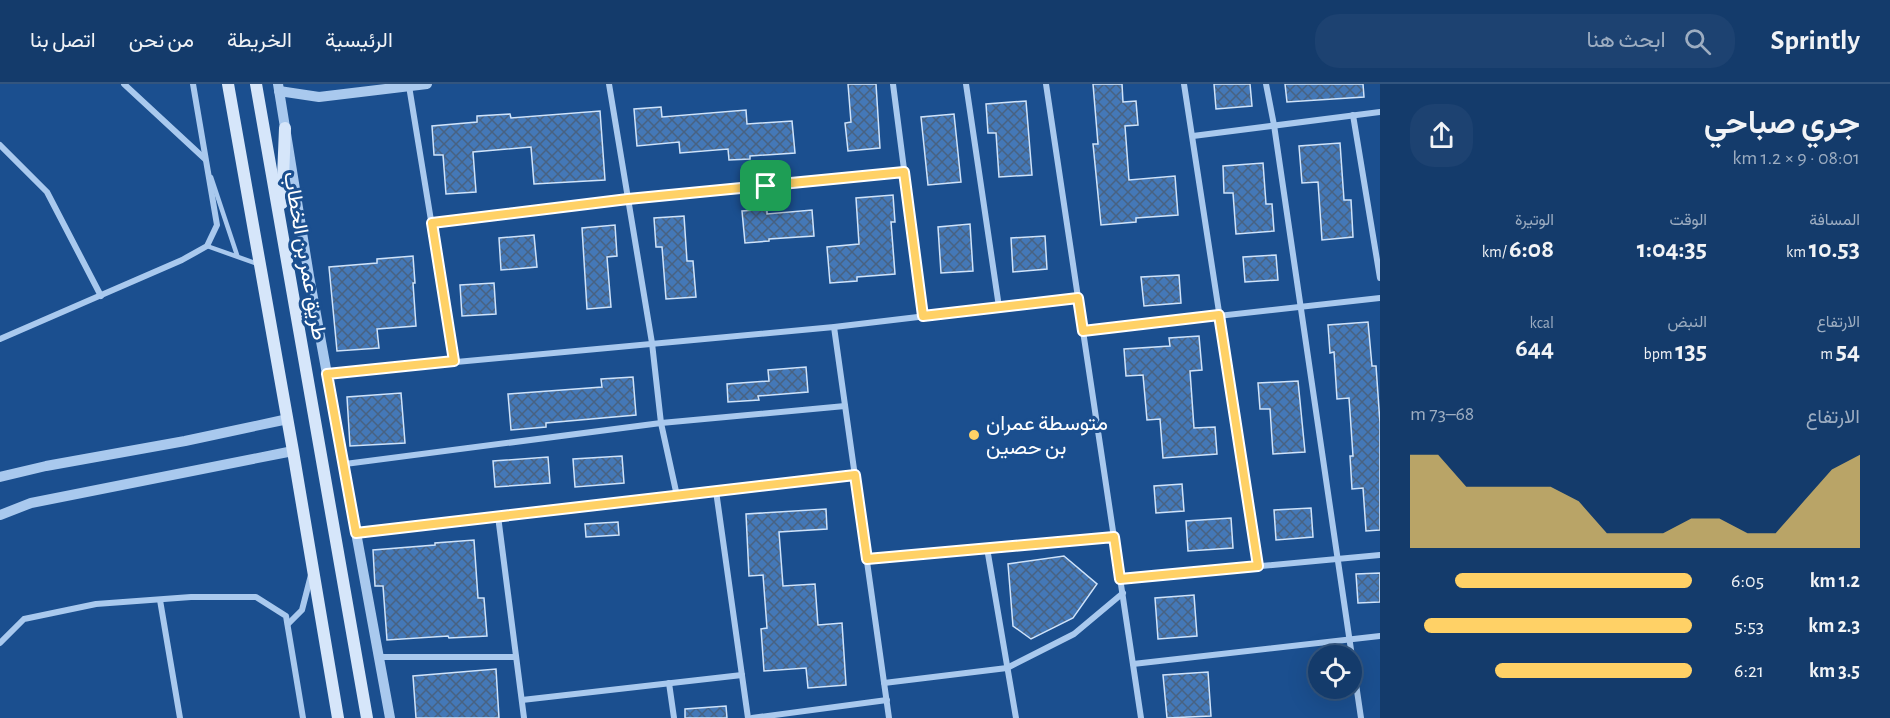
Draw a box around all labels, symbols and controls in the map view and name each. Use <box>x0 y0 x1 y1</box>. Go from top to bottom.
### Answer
search box <box>1315 14 1735 68</box>
icon: search <box>1681 25 1714 58</box>
text: Sprintly <box>1771 27 1860 55</box>
text: ابحث هنا <box>1586 29 1666 51</box>
text: اتصل بنا <box>30 30 96 51</box>
text: من نحن <box>129 30 194 51</box>
text: الخريطة <box>227 30 292 51</box>
text: الرئيسية <box>325 30 393 51</box>
button: share <box>1410 104 1473 167</box>
text: جري صباحي <box>1704 107 1860 140</box>
text: 08:01 · 9 × 1.2 km <box>1732 148 1860 168</box>
pin <box>740 160 791 211</box>
icon: arrive <box>749 169 782 202</box>
street label: طريق عمر بن الخطاب <box>278 170 330 342</box>
text: الوتيرة <box>1515 212 1554 228</box>
text: الوقت <box>1669 212 1707 228</box>
text: المسافة <box>1809 212 1860 228</box>
text: 6:08 <box>1509 236 1554 262</box>
text: 1:04:35 <box>1637 236 1707 262</box>
text: 10.53 <box>1809 236 1860 262</box>
text: /km <box>1482 244 1509 260</box>
text: km <box>1786 244 1809 260</box>
text: النبض <box>1667 314 1707 330</box>
text: الارتفاع <box>1817 314 1860 330</box>
text: kcal <box>1530 315 1554 331</box>
text: 644 <box>1515 335 1554 361</box>
text: 135 <box>1675 338 1707 364</box>
text: 54 <box>1836 338 1860 364</box>
text: bpm <box>1644 346 1675 362</box>
text: m <box>1820 346 1836 362</box>
text: 68–73 m <box>1410 404 1474 424</box>
text: الارتفاع <box>1806 407 1860 427</box>
place label: متوسطة عمران بن حصين <box>986 413 1108 459</box>
marker: متوسطة عمران بن حصين <box>967 428 981 442</box>
text: 6:05 <box>1731 571 1764 591</box>
text: 1.2 km <box>1810 571 1860 591</box>
text: 5:53 <box>1734 616 1764 636</box>
text: 2.3 km <box>1808 616 1860 636</box>
map controls <box>1308 645 1362 699</box>
button: locate <box>1308 645 1362 699</box>
text: 6:21 <box>1734 661 1764 681</box>
text: 3.5 km <box>1809 661 1860 681</box>

